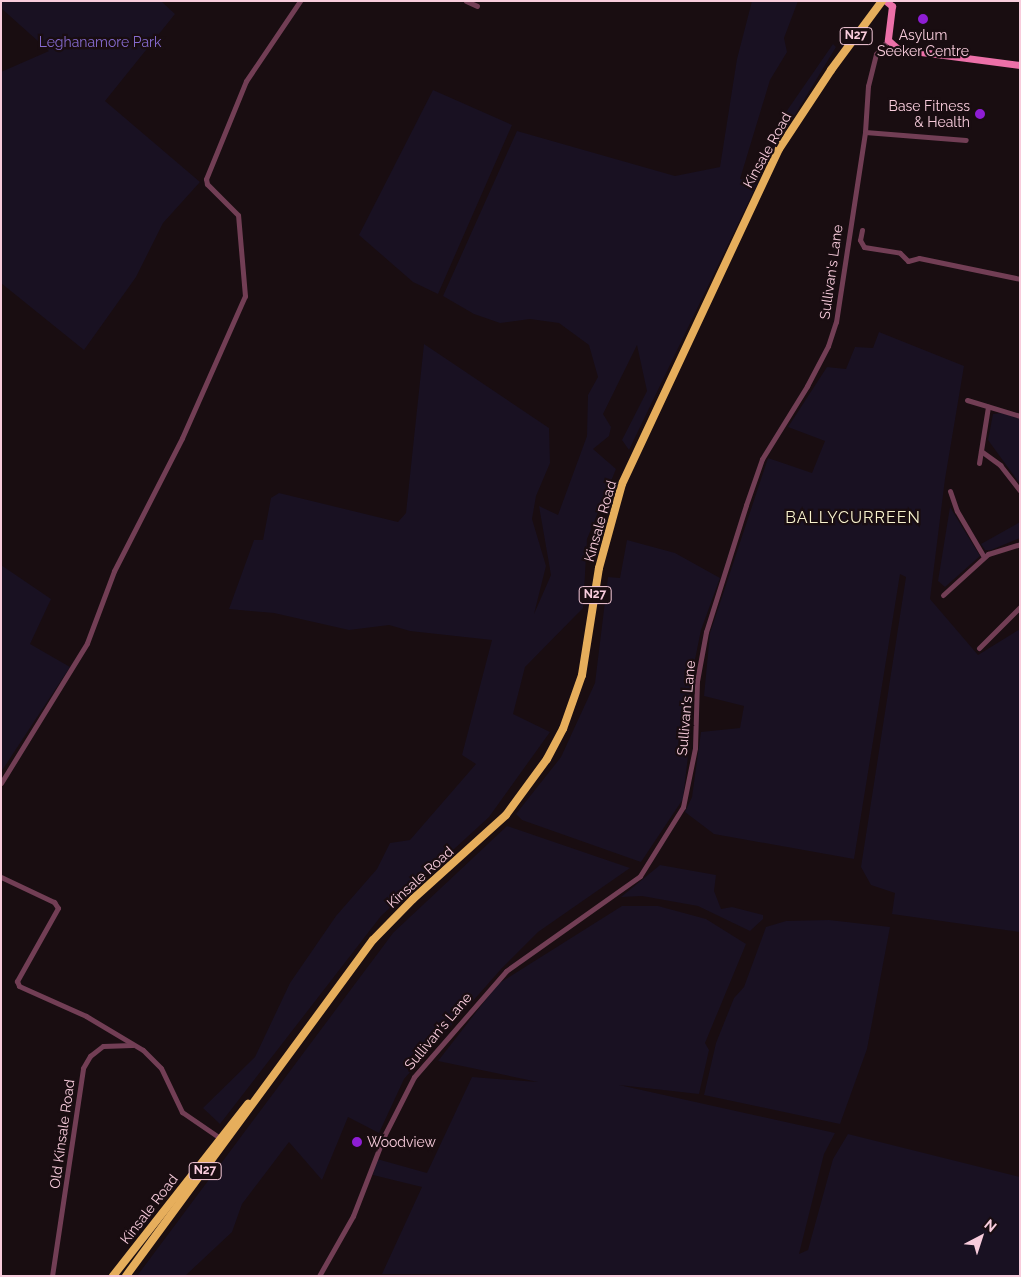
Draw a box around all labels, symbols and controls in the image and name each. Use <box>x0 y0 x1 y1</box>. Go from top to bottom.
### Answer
marker: Asylum Seeker Centre <box>917 13 929 25</box>
road number: N27 <box>838 27 874 46</box>
place label: Asylum Seeker Centre <box>877 27 969 59</box>
park label: Leghanamore Park <box>39 34 161 50</box>
place label: Base Fitness & Health <box>889 98 970 130</box>
marker: Base Fitness & Health <box>974 108 986 120</box>
street label: Kinsale Road <box>739 109 795 191</box>
street label: Sullivan's Lane <box>816 224 846 320</box>
street label: Kinsale Road <box>580 478 620 564</box>
district label: BALLYCURREEN <box>784 508 922 528</box>
road number: N27 <box>578 586 612 604</box>
street label: Sullivan's Lane <box>673 660 699 756</box>
street label: Kinsale Road <box>383 843 457 911</box>
street label: Sullivan's Lane <box>401 989 475 1073</box>
street label: Old Kinsale Road <box>46 1078 78 1190</box>
place label: Woodview <box>367 1134 436 1150</box>
marker: Woodview <box>351 1136 363 1148</box>
road number: N27 <box>188 1162 222 1180</box>
street label: Kinsale Road <box>117 1171 181 1247</box>
north arrow <box>956 1212 1006 1262</box>
text: N <box>981 1216 1000 1235</box>

